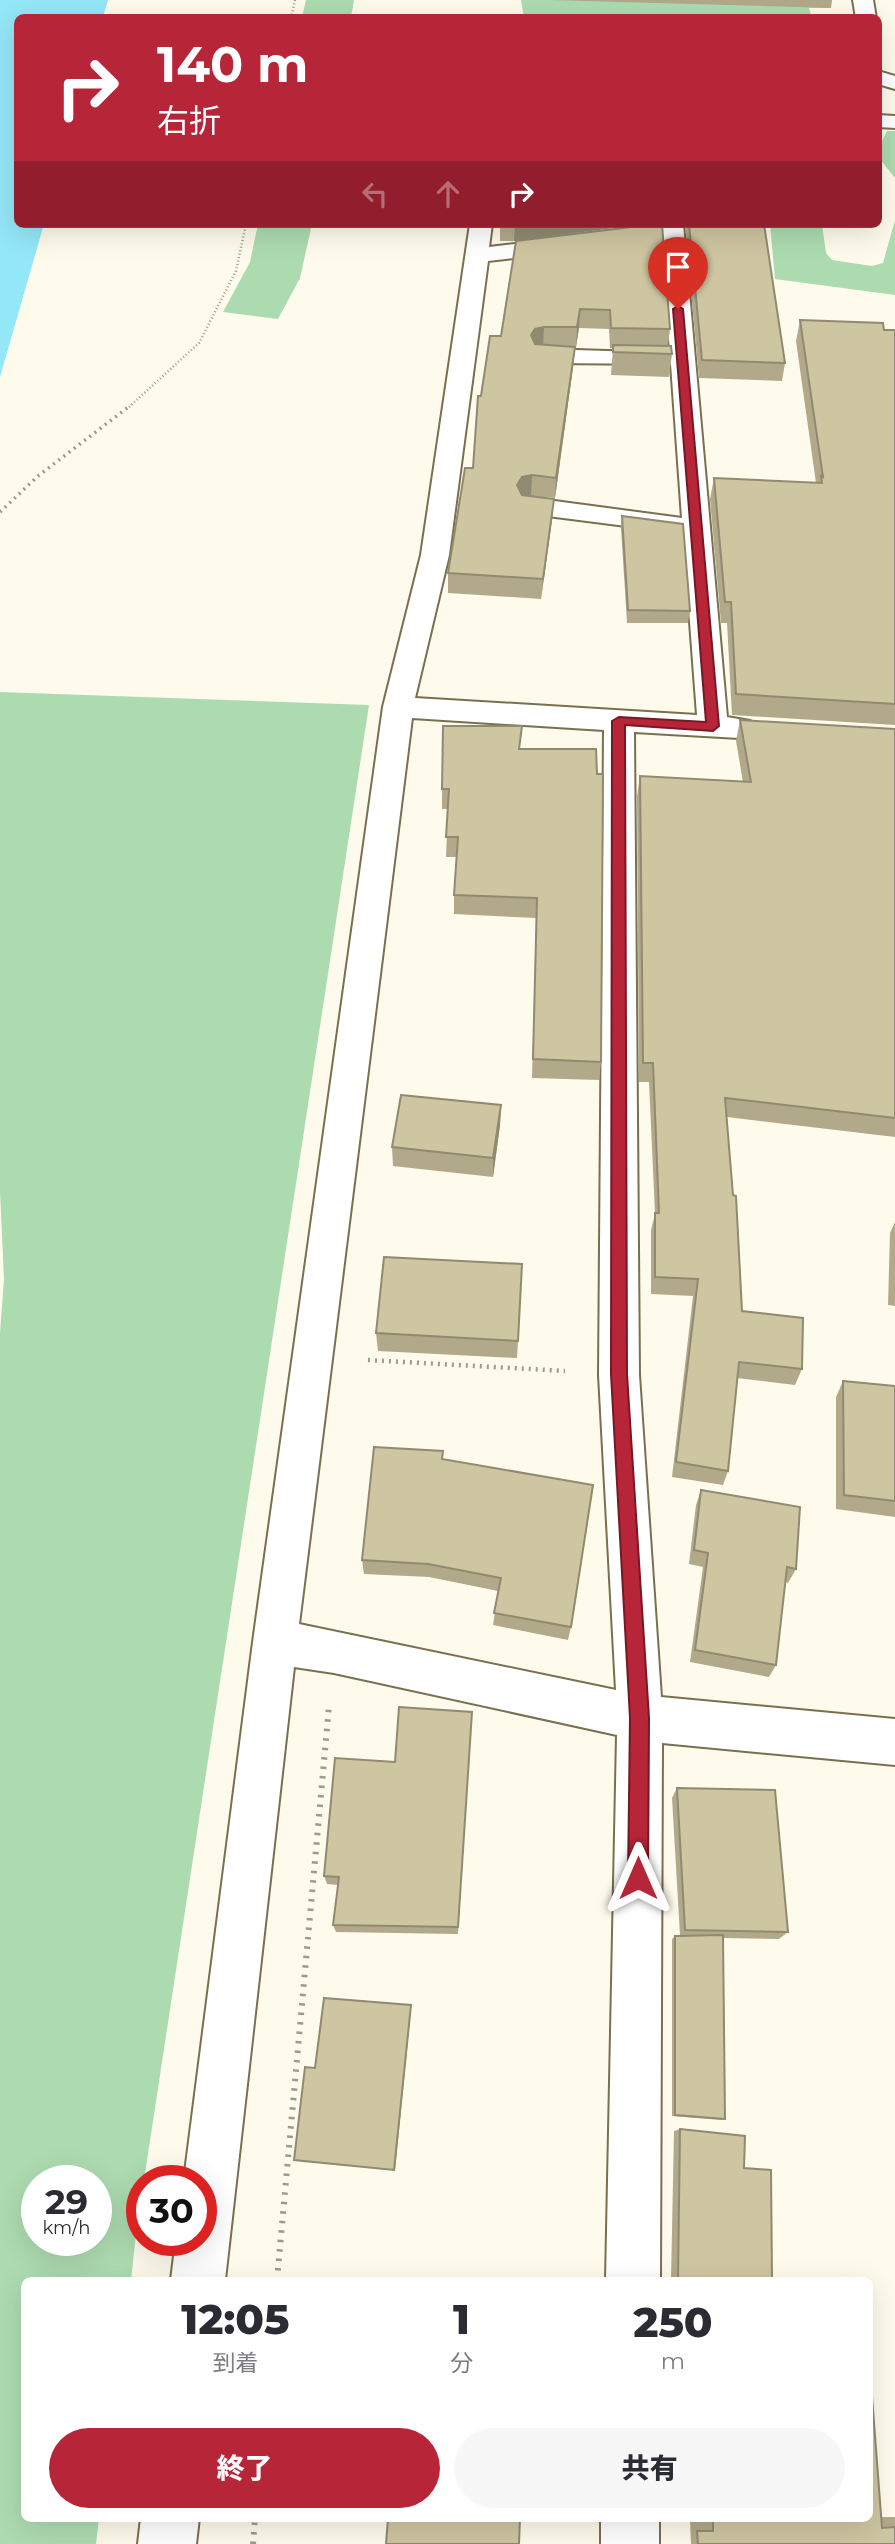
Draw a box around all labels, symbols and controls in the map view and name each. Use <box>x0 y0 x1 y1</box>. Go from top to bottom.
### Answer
text: 140 m <box>157 35 309 94</box>
icon: right <box>42 42 133 133</box>
text: 右折 <box>157 101 221 140</box>
icon: left <box>356 175 394 213</box>
icon: ahead <box>429 175 467 213</box>
icon: right <box>502 175 540 213</box>
pin <box>648 237 708 309</box>
icon: arrive <box>659 248 697 286</box>
position arrow <box>601 1841 675 1915</box>
speed limit sign: 30 <box>126 2165 217 2256</box>
text: 29 <box>45 2180 88 2223</box>
text: km/h <box>42 2217 91 2239</box>
text: 12:05 <box>181 2293 290 2345</box>
text: 1 <box>453 2293 470 2345</box>
text: 250 <box>633 2296 713 2348</box>
text: m <box>661 2347 685 2375</box>
text: 到着 <box>212 2349 258 2377</box>
text: 分 <box>450 2349 473 2377</box>
button: 終了 <box>49 2428 440 2508</box>
button: 共有 <box>454 2428 845 2508</box>

